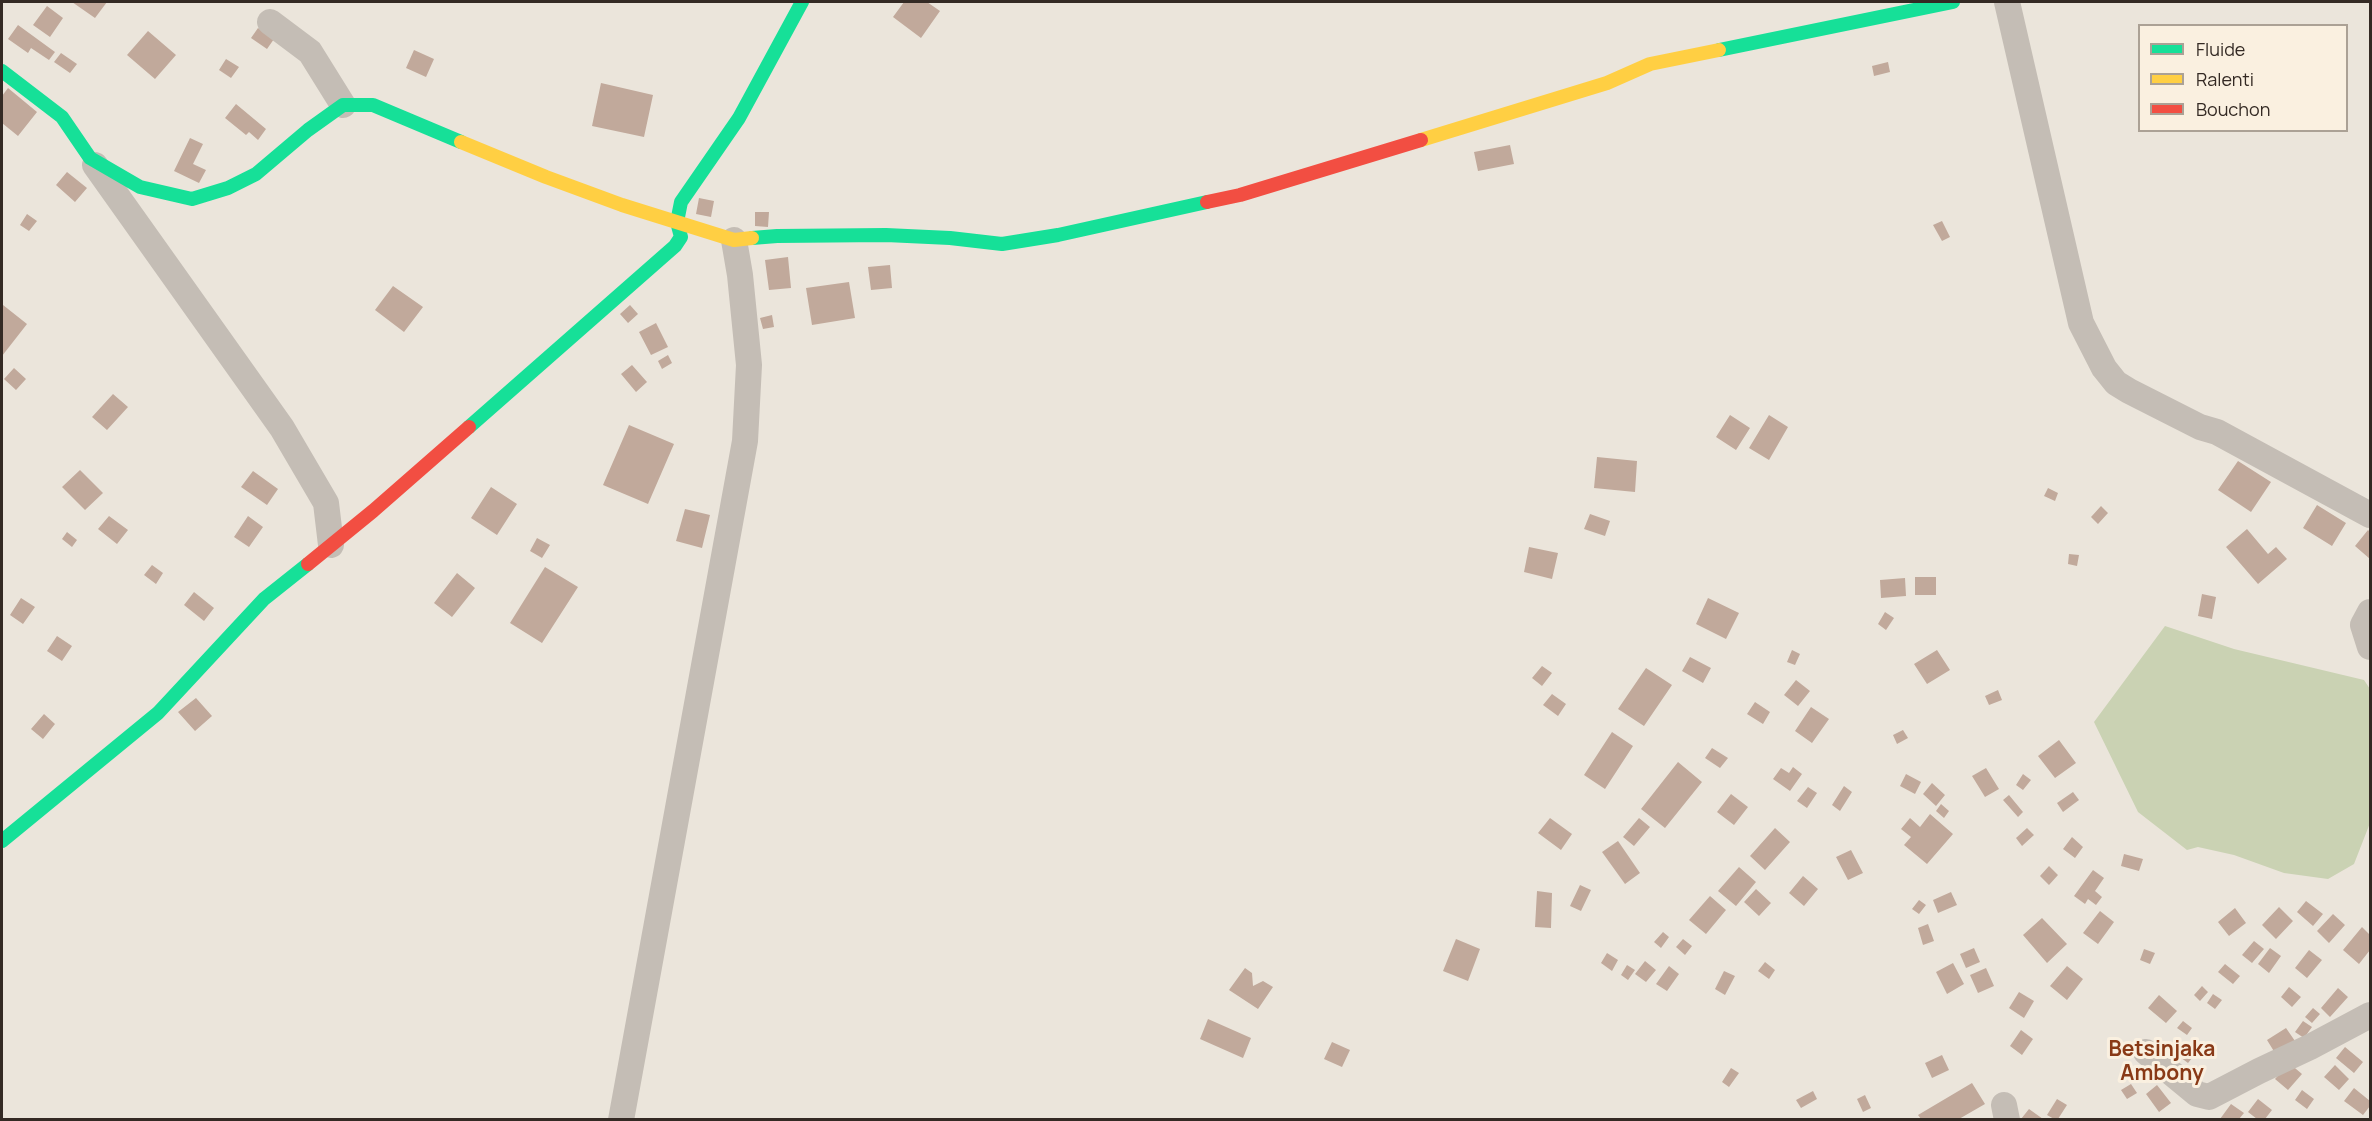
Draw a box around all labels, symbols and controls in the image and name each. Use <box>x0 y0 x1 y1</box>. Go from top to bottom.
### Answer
legend <box>2138 24 2348 132</box>
text: Fluide <box>2196 37 2245 61</box>
text: Ralenti <box>2196 67 2254 91</box>
text: Bouchon <box>2196 97 2270 121</box>
district label: Betsinjaka Ambony <box>2109 1037 2215 1087</box>

